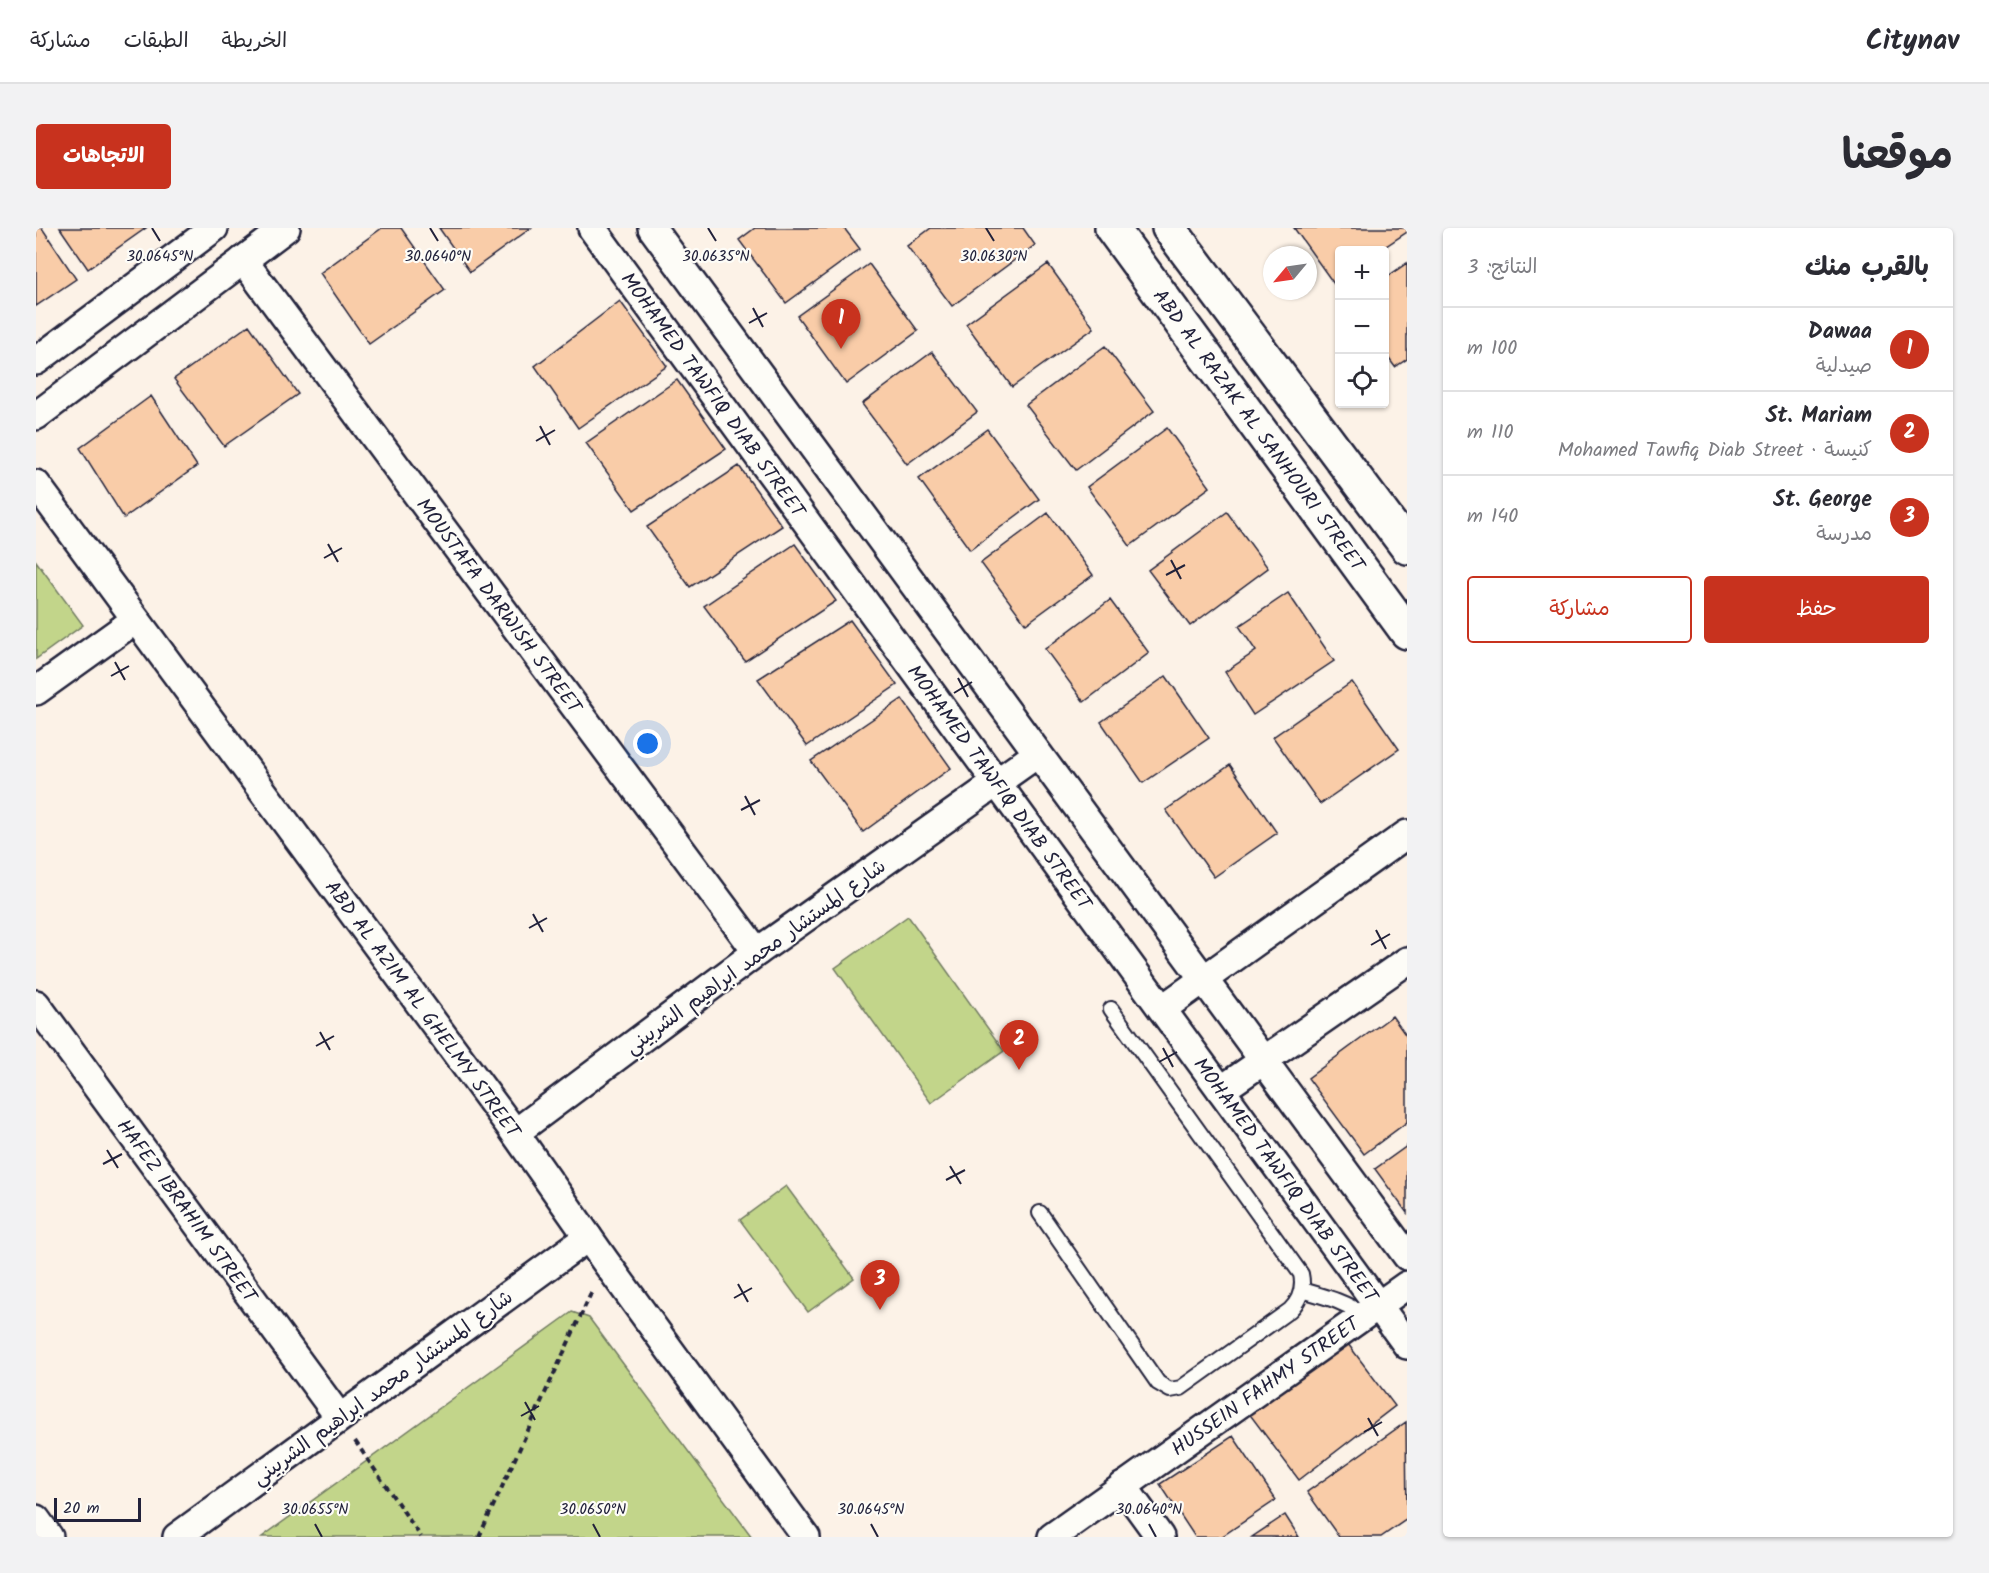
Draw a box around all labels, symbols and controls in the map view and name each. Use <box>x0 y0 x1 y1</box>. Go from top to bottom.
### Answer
text: Citynav <box>1866 19 1959 64</box>
text: مشاركة <box>30 25 91 58</box>
text: الطبقات <box>124 25 189 58</box>
text: الخريطة <box>222 25 287 58</box>
text: موقعنا <box>1842 123 1953 190</box>
button: الاتجاهات <box>36 124 171 189</box>
text: 30.0645°N <box>126 245 194 269</box>
text: 30.0640°N <box>405 245 471 269</box>
text: 30.0635°N <box>682 245 750 269</box>
text: 30.0630°N <box>961 245 1027 269</box>
north arrow <box>1263 246 1317 300</box>
map controls <box>1335 246 1389 408</box>
button: + <box>1335 246 1389 300</box>
text: بالقرب منك <box>1805 247 1929 289</box>
text: النتائج: 3 <box>1467 252 1538 284</box>
street label: MOHAMED TAWFIQ DIAB STREET <box>611 266 814 527</box>
street label: ABD AL RAZAK AL SANHOURI STREET <box>1144 283 1373 581</box>
pin: 1 <box>822 300 860 349</box>
button: − <box>1335 300 1389 354</box>
text: Dawaa <box>1808 315 1872 350</box>
text: 100 m <box>1467 333 1517 365</box>
text: 1 <box>1906 333 1913 365</box>
text: صيدلية <box>1816 351 1872 383</box>
button: locate <box>1335 354 1389 408</box>
text: St. Mariam <box>1765 399 1872 434</box>
text: 110 m <box>1467 417 1514 449</box>
text: 2 <box>1904 417 1915 449</box>
text: كنيسة · Mohamed Tawfiq Diab Street <box>1558 435 1872 467</box>
text: St. George <box>1773 483 1872 518</box>
street label: MOUSTAFA DARWISH STREET <box>407 492 590 723</box>
text: 140 m <box>1467 501 1518 533</box>
text: 3 <box>1904 501 1915 533</box>
text: مدرسة <box>1816 519 1872 551</box>
button: مشاركة <box>1467 576 1692 643</box>
button: حفظ <box>1704 576 1929 643</box>
street label: MOHAMED TAWFIQ DIAB STREET <box>898 659 1100 920</box>
your location <box>633 729 662 758</box>
street label: شارع المستشار محمد ابراهيم الشربيني <box>619 852 894 1064</box>
street label: ABD AL AZIM AL GHELMY STREET <box>316 874 529 1147</box>
pin: 2 <box>1000 1020 1038 1070</box>
street label: MOHAMED TAWFIQ DIAB STREET <box>1184 1051 1387 1312</box>
street label: HAFEZ IBRAHIM STREET <box>107 1113 266 1312</box>
pin: 3 <box>860 1260 900 1310</box>
street label: شارع المستشار محمد ابراهيم الشربيني <box>246 1283 521 1495</box>
street label: HUSSEIN FAHMY STREET <box>1165 1308 1369 1466</box>
scale bar <box>54 1495 141 1522</box>
text: 20 m <box>63 1496 99 1521</box>
text: 30.0655°N <box>282 1498 348 1522</box>
text: 30.0650°N <box>560 1498 626 1522</box>
text: 30.0645°N <box>837 1498 905 1522</box>
text: 30.0640°N <box>1116 1498 1182 1522</box>

